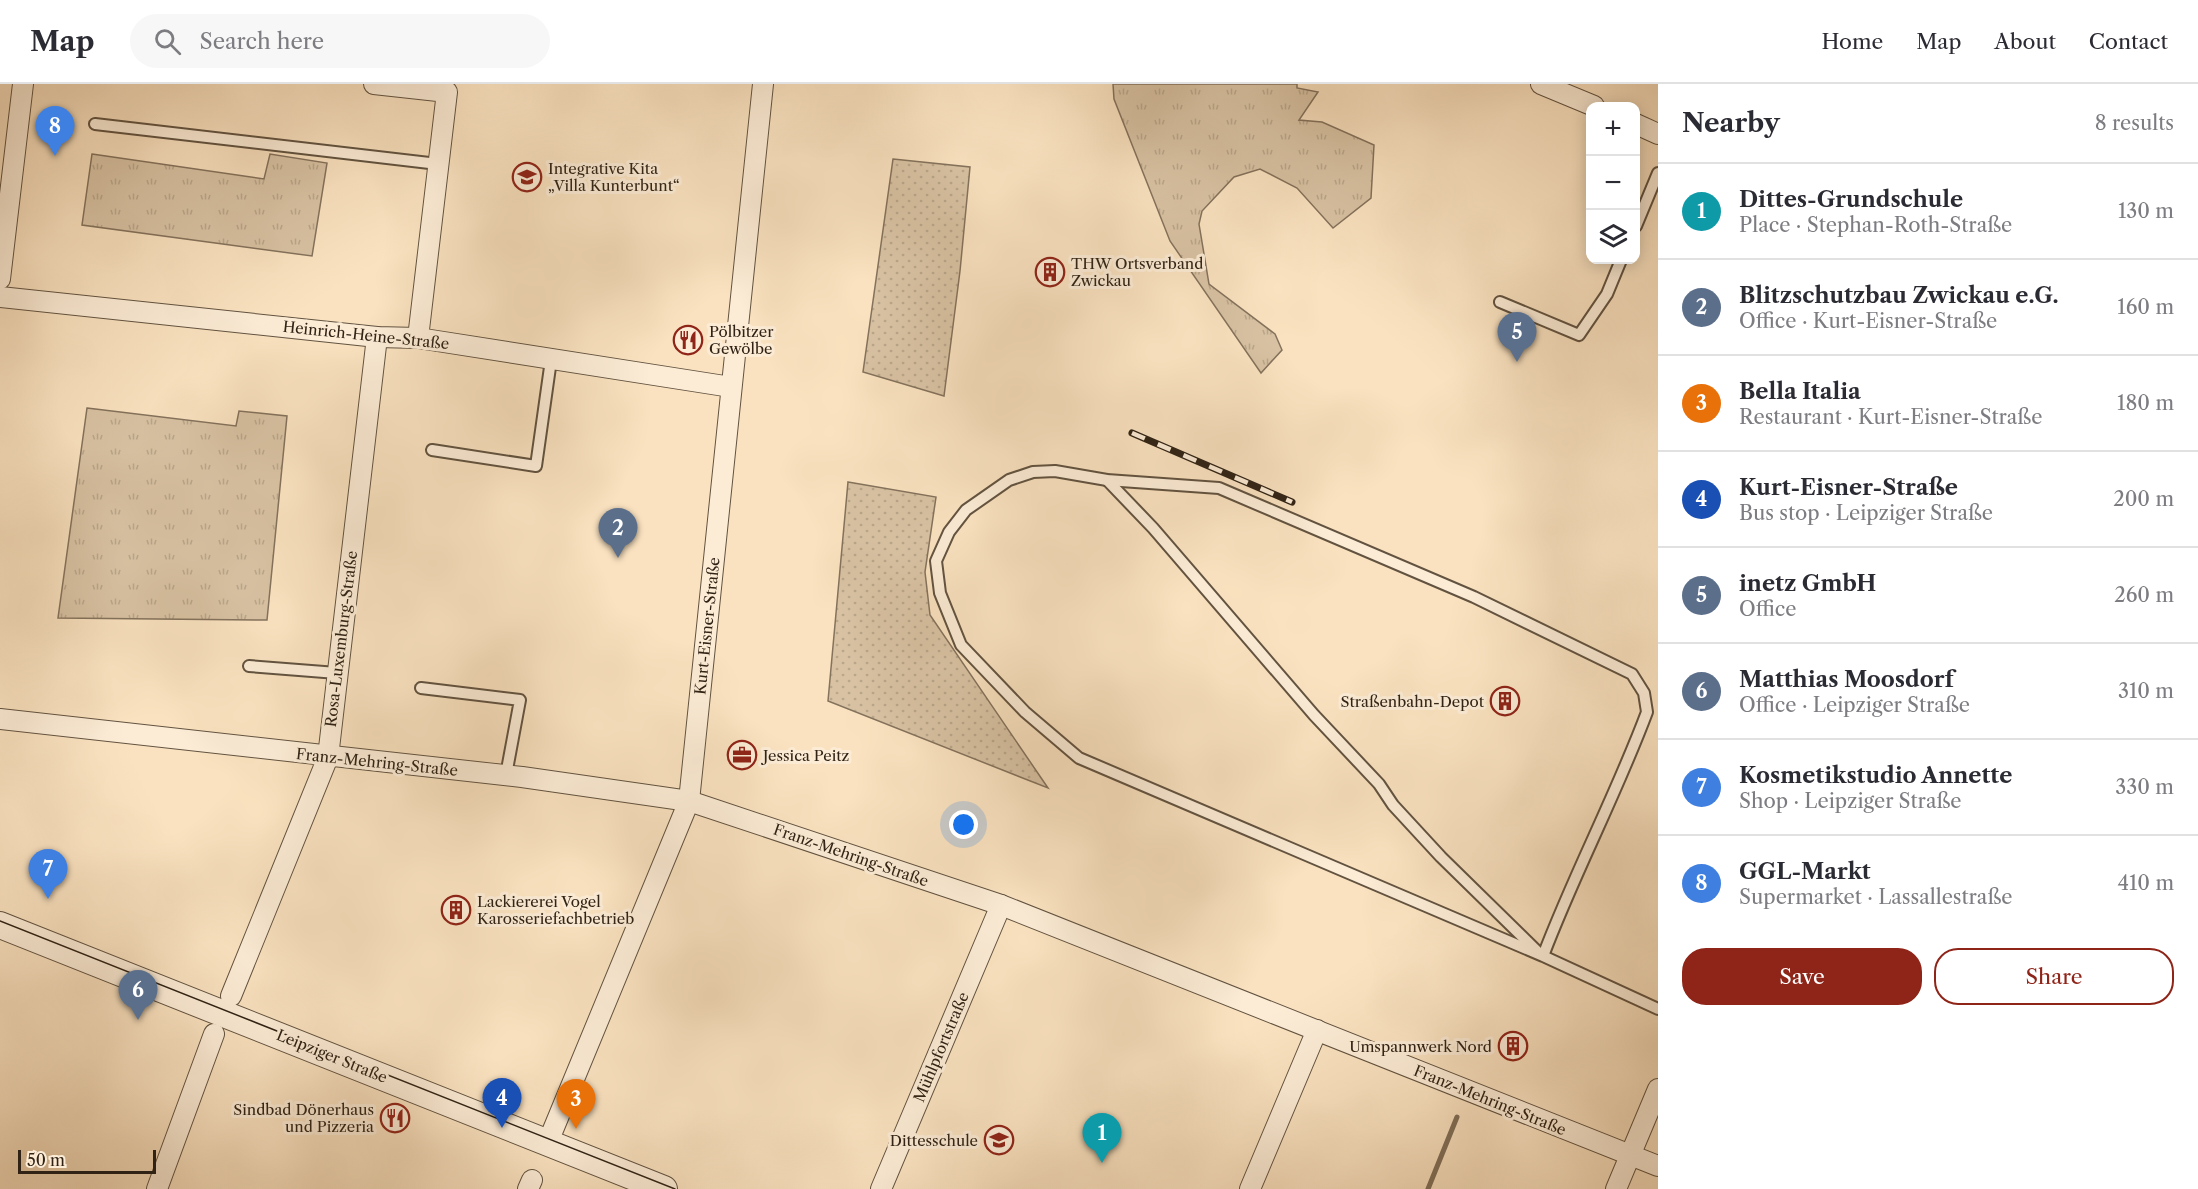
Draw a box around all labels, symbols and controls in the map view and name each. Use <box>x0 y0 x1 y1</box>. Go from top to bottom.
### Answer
search box <box>130 14 550 68</box>
text: Map <box>30 24 94 58</box>
icon: search <box>151 25 184 58</box>
text: Search here <box>199 28 324 55</box>
text: Home <box>1822 29 1883 54</box>
text: Map <box>1916 29 1961 54</box>
text: About <box>1994 29 2056 54</box>
text: Contact <box>2089 29 2168 54</box>
map controls <box>1586 102 1640 264</box>
button: + <box>1586 102 1640 156</box>
pin: 8 <box>36 106 74 156</box>
text: Nearby <box>1682 107 1780 139</box>
text: 8 results <box>2095 111 2174 135</box>
button: − <box>1586 156 1640 210</box>
place label: Integrative Kita „Villa Kunterbunt“ <box>548 159 680 195</box>
school or university icon: Integrative Kita „Villa Kunterbunt“ <box>511 161 543 193</box>
text: Dittes-Grundschule <box>1739 186 1963 213</box>
text: 1 <box>1697 199 1706 223</box>
text: 130 m <box>2118 199 2174 223</box>
button: layers <box>1586 210 1640 264</box>
text: Place · Stephan-Roth-Straße <box>1739 213 2012 237</box>
place label: THW Ortsverband Zwickau <box>1071 254 1203 290</box>
building icon: THW Ortsverband Zwickau <box>1034 256 1066 288</box>
text: Blitzschutzbau Zwickau e.G. <box>1739 282 2059 309</box>
text: 2 <box>1696 295 1707 319</box>
text: 160 m <box>2117 295 2174 319</box>
text: Office · Kurt-Eisner-Straße <box>1739 309 1997 333</box>
pin: 5 <box>1498 312 1537 362</box>
street label: Heinrich-Heine-Straße <box>282 317 450 353</box>
place label: Pölbitzer Gewölbe <box>709 322 774 358</box>
restaurant icon: Pölbitzer Gewölbe <box>672 324 704 356</box>
text: Bella Italia <box>1739 378 1861 405</box>
text: 3 <box>1696 391 1707 415</box>
text: 180 m <box>2117 391 2174 415</box>
text: Restaurant · Kurt-Eisner-Straße <box>1739 405 2042 429</box>
text: Kurt-Eisner-Straße <box>1739 474 1958 501</box>
text: 4 <box>1696 487 1707 511</box>
text: 200 m <box>2113 487 2174 511</box>
text: Bus stop · Leipziger Straße <box>1739 501 1993 525</box>
pin: 2 <box>598 508 638 558</box>
street label: Rosa-Luxemburg-Straße <box>321 550 361 728</box>
street label: Kurt-Eisner-Straße <box>690 556 724 696</box>
text: inetz GmbH <box>1739 570 1876 597</box>
text: 5 <box>1696 583 1707 607</box>
text: 260 m <box>2114 583 2174 607</box>
text: Office <box>1739 597 1797 621</box>
text: Matthias Moosdorf <box>1739 666 1954 693</box>
text: 6 <box>1696 679 1707 703</box>
text: 310 m <box>2118 679 2174 703</box>
building icon: Straßenbahn-Depot <box>1489 685 1521 717</box>
place label: Straßenbahn-Depot <box>1341 692 1485 711</box>
text: Office · Leipziger Straße <box>1739 693 1970 717</box>
office icon: Jessica Peitz <box>726 739 758 771</box>
street label: Franz-Mehring-Straße <box>295 744 459 780</box>
place label: Jessica Peitz <box>761 746 850 765</box>
text: Kosmetikstudio Annette <box>1739 762 2012 789</box>
text: 7 <box>1696 775 1707 799</box>
text: 330 m <box>2115 775 2174 799</box>
text: Shop · Leipziger Straße <box>1739 789 1962 813</box>
your location <box>949 810 978 839</box>
street label: Franz-Mehring-Straße <box>771 820 931 890</box>
pin: 7 <box>28 850 68 899</box>
text: GGL-Markt <box>1739 858 1871 885</box>
text: 8 <box>1695 871 1708 895</box>
text: 410 m <box>2117 871 2174 895</box>
text: Supermarket · Lassallestraße <box>1739 885 2013 909</box>
place label: Lackiererei Vogel Karosseriefachbetrieb <box>477 892 634 928</box>
building icon: Lackiererei Vogel Karosseriefachbetrieb <box>440 894 472 926</box>
button: Save <box>1682 948 1922 1005</box>
button: Share <box>1934 948 2174 1005</box>
pin: 6 <box>118 970 158 1020</box>
street label: Mühlpfortstraße <box>909 989 973 1105</box>
street label: Leipziger Straße <box>274 1025 390 1087</box>
building icon: Umspannwerk Nord <box>1497 1030 1529 1062</box>
place label: Umspannwerk Nord <box>1349 1037 1492 1056</box>
street label: Franz-Mehring-Straße <box>1411 1061 1569 1139</box>
pin: 4 <box>482 1078 522 1128</box>
pin: 3 <box>556 1080 596 1129</box>
place label: Sindbad Dönerhaus und Pizzeria <box>233 1100 374 1136</box>
restaurant icon: Sindbad Dönerhaus und Pizzeria <box>379 1102 411 1134</box>
pin: 1 <box>1082 1114 1122 1163</box>
school or university icon: Dittesschule <box>983 1124 1015 1156</box>
place label: Dittesschule <box>890 1131 978 1150</box>
scale bar <box>18 1147 156 1174</box>
text: 50 m <box>27 1150 65 1170</box>

